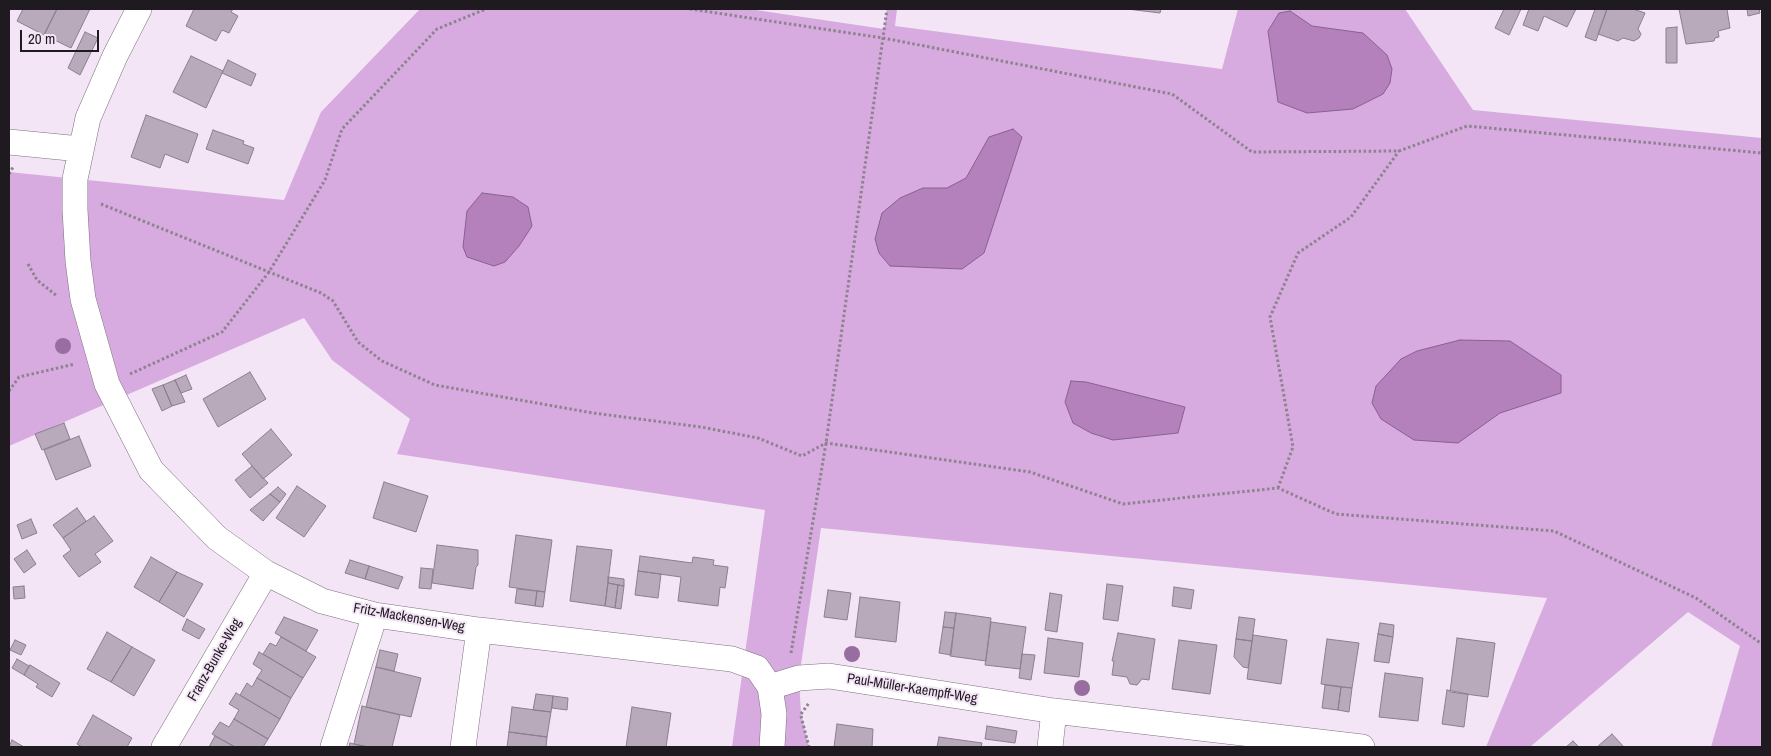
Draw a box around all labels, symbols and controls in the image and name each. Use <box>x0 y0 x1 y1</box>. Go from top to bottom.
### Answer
scale bar <box>22 20 101 52</box>
text: 20 m <box>28 28 55 49</box>
street label: Fritz-Mackensen-Weg <box>352 600 466 636</box>
street label: Franz-Bunke-Weg <box>184 616 246 704</box>
street label: Paul-Müller-Kaempff-Weg <box>846 670 978 708</box>

